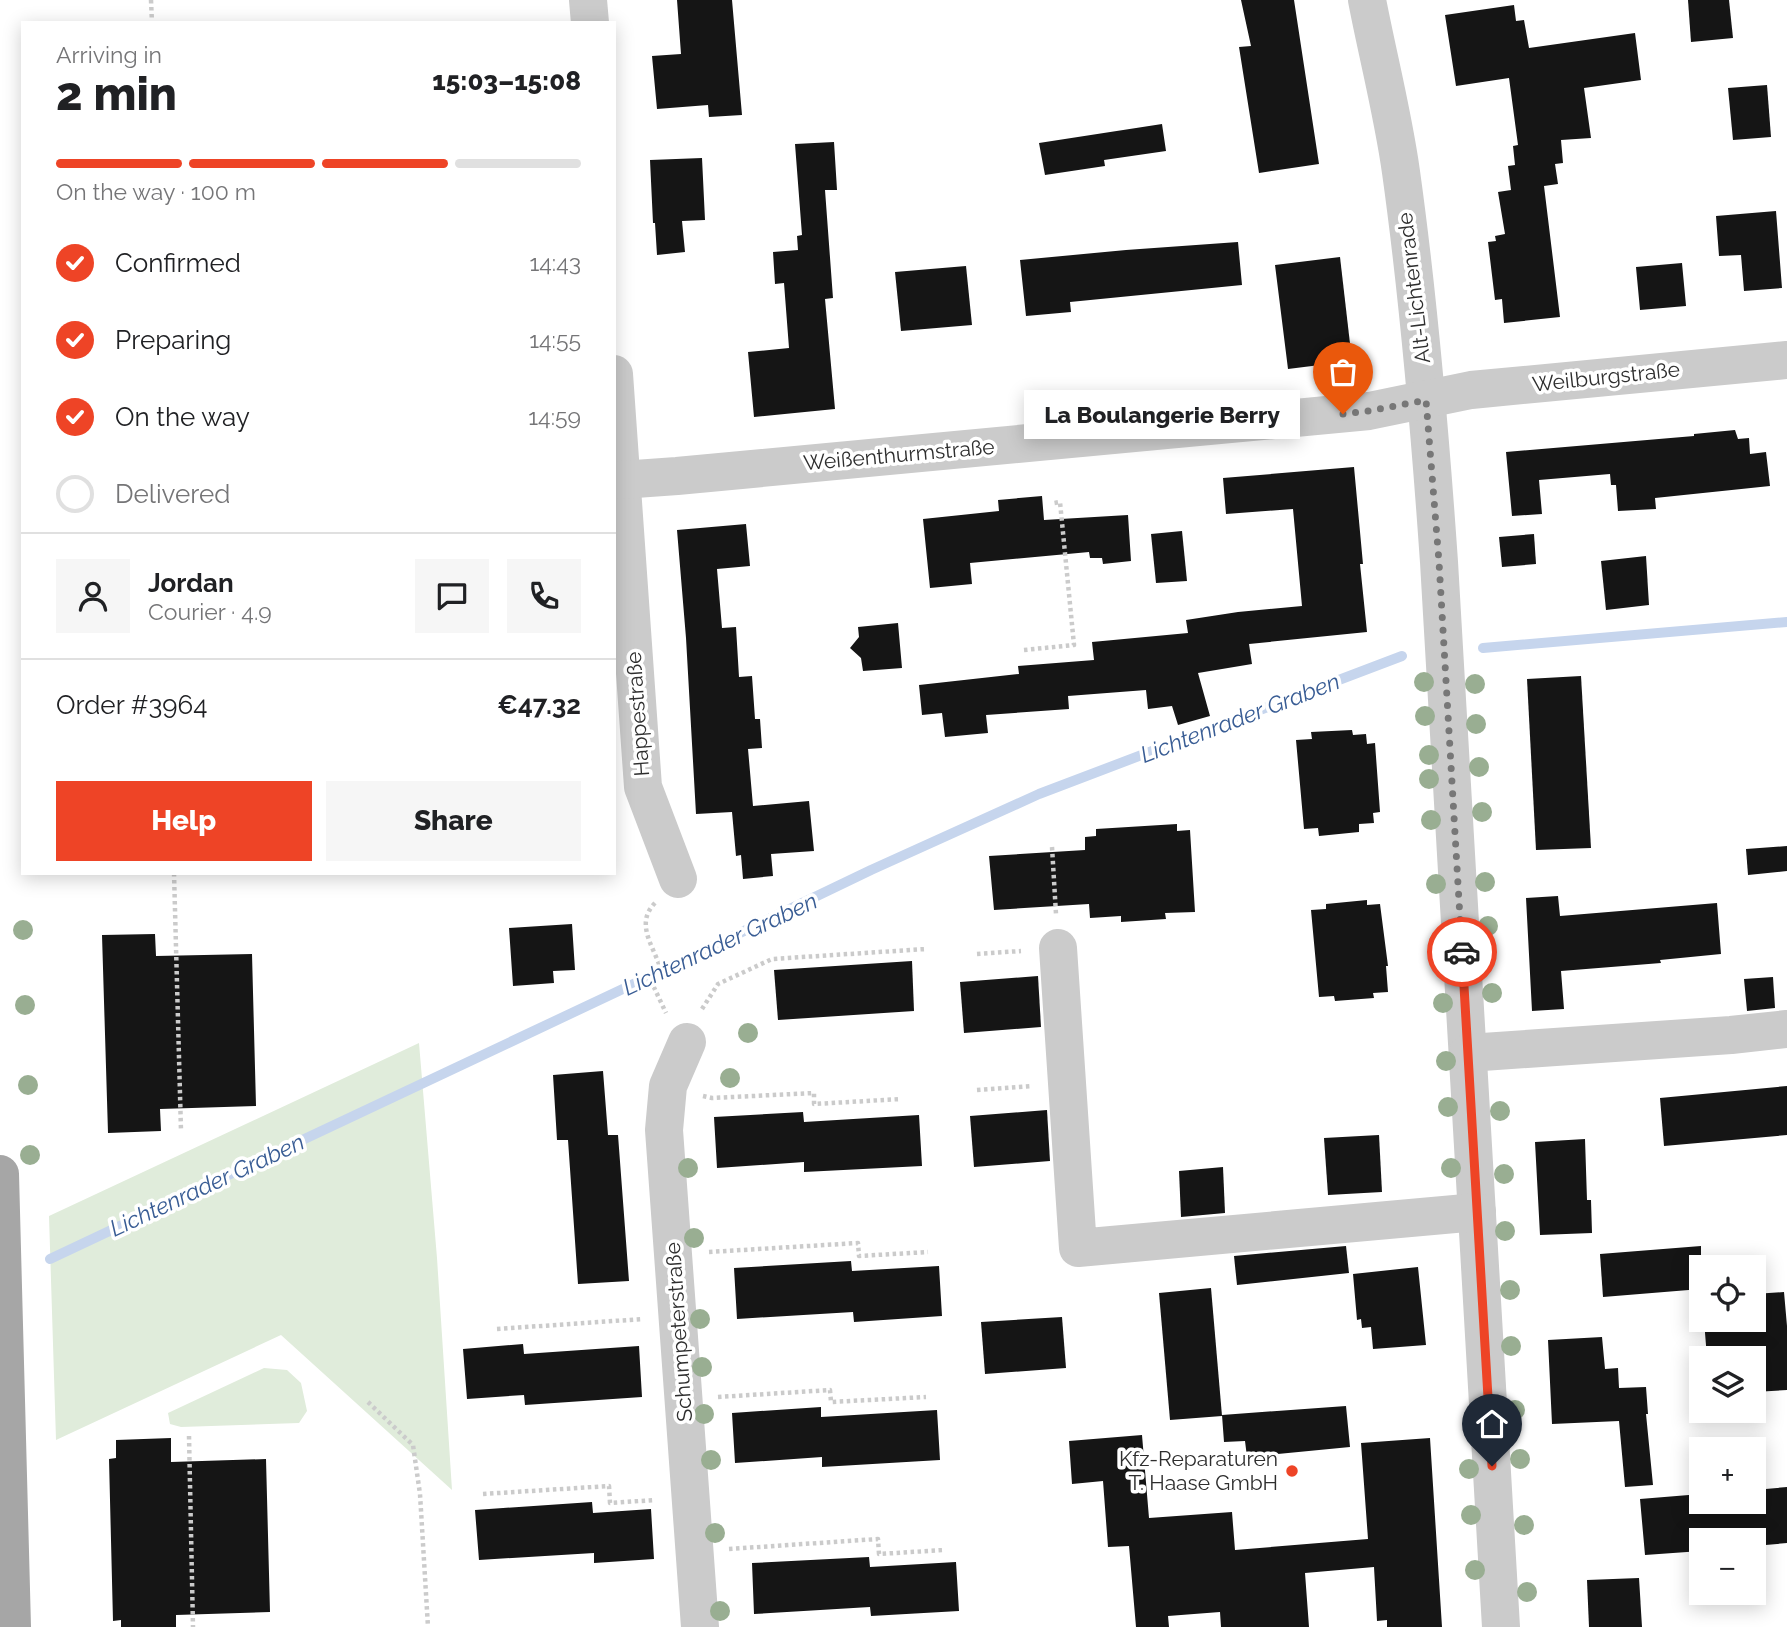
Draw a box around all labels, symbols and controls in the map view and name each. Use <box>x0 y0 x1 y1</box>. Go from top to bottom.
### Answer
text: Arriving in <box>56 41 162 68</box>
text: 15:03–15:08 <box>432 66 581 96</box>
text: 2 min <box>56 67 177 121</box>
text: On the way · 100 m <box>56 178 256 205</box>
street label: Alt-Lichtenrade <box>1392 211 1435 365</box>
icon: check <box>56 244 94 282</box>
text: Confirmed <box>115 248 241 278</box>
text: 14:43 <box>529 249 581 276</box>
icon: check <box>56 321 94 359</box>
text: Preparing <box>115 325 231 355</box>
text: 14:55 <box>529 326 581 353</box>
pin <box>1313 342 1373 414</box>
icon: bag <box>1324 353 1362 391</box>
street label: Weilburgstraße <box>1531 356 1681 397</box>
callout: La Boulangerie Berry <box>1024 390 1301 438</box>
icon: check <box>56 398 94 436</box>
text: La Boulangerie Berry <box>1044 401 1280 428</box>
text: On the way <box>115 402 250 432</box>
text: 14:59 <box>528 403 581 430</box>
street label: Weißenthurmstraße <box>802 434 996 475</box>
text: Delivered <box>115 479 230 509</box>
button: person <box>56 559 130 633</box>
button: chat <box>415 559 489 633</box>
button: phone <box>507 559 581 633</box>
text: Jordan <box>148 568 234 598</box>
text: Courier · 4.9 <box>148 598 272 625</box>
street label: Happestraße <box>621 651 654 777</box>
water label: Lichtenrader Graben <box>1136 667 1343 768</box>
text: Order #3964 <box>56 690 207 720</box>
text: €47.32 <box>497 690 581 720</box>
button: Help <box>56 781 312 861</box>
button: Share <box>326 781 581 861</box>
water label: Lichtenrader Graben <box>618 887 821 1000</box>
courier <box>1427 917 1497 987</box>
icon: car <box>1443 933 1481 971</box>
water label: Lichtenrader Graben <box>105 1128 308 1241</box>
street label: Schumpeterstraße <box>660 1241 697 1423</box>
map controls <box>1689 1255 1766 1605</box>
button: locate <box>1689 1255 1766 1332</box>
button: layers <box>1689 1346 1766 1423</box>
pin <box>1462 1394 1522 1466</box>
icon: home <box>1473 1405 1511 1443</box>
button: + <box>1689 1437 1766 1514</box>
place label: Kfz-Reparaturen T. Haase GmbH <box>1119 1446 1278 1495</box>
marker: Kfz-Reparaturen T. Haase GmbH <box>1284 1463 1300 1479</box>
button: − <box>1689 1528 1766 1605</box>

